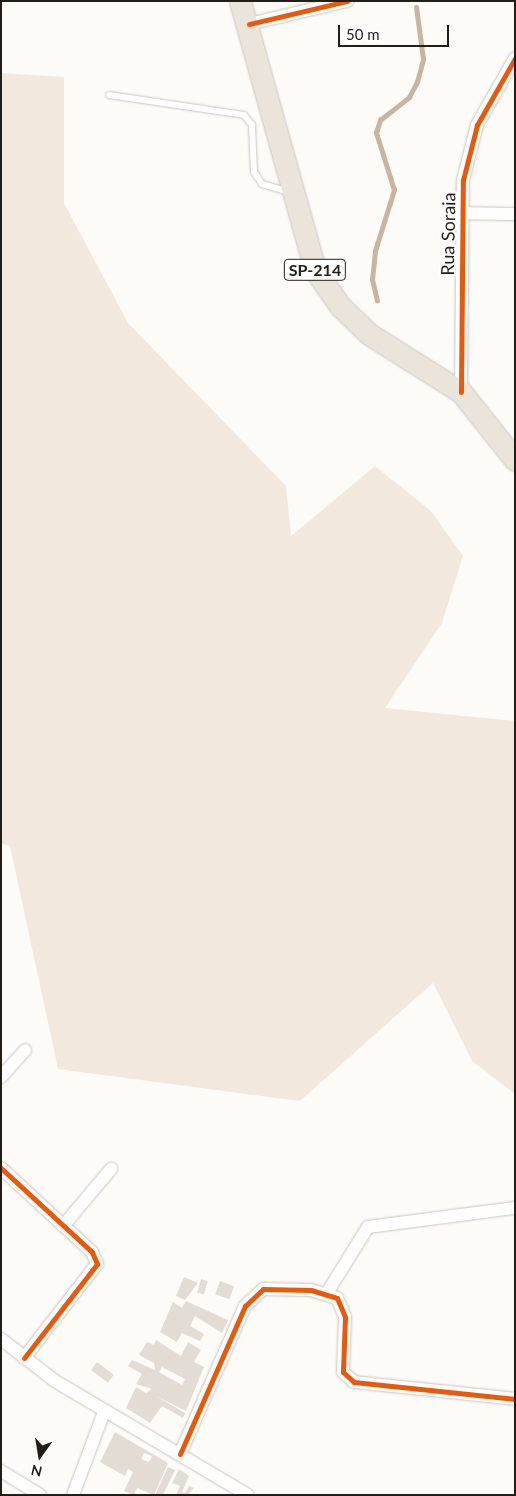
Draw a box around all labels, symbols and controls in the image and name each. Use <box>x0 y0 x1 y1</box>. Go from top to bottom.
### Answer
scale bar <box>341 15 452 47</box>
text: 50 m <box>346 25 380 43</box>
street label: Rua Soraia <box>436 192 460 276</box>
road number: SP-214 <box>284 256 346 284</box>
north arrow <box>15 1431 65 1481</box>
text: N <box>29 1462 44 1481</box>

